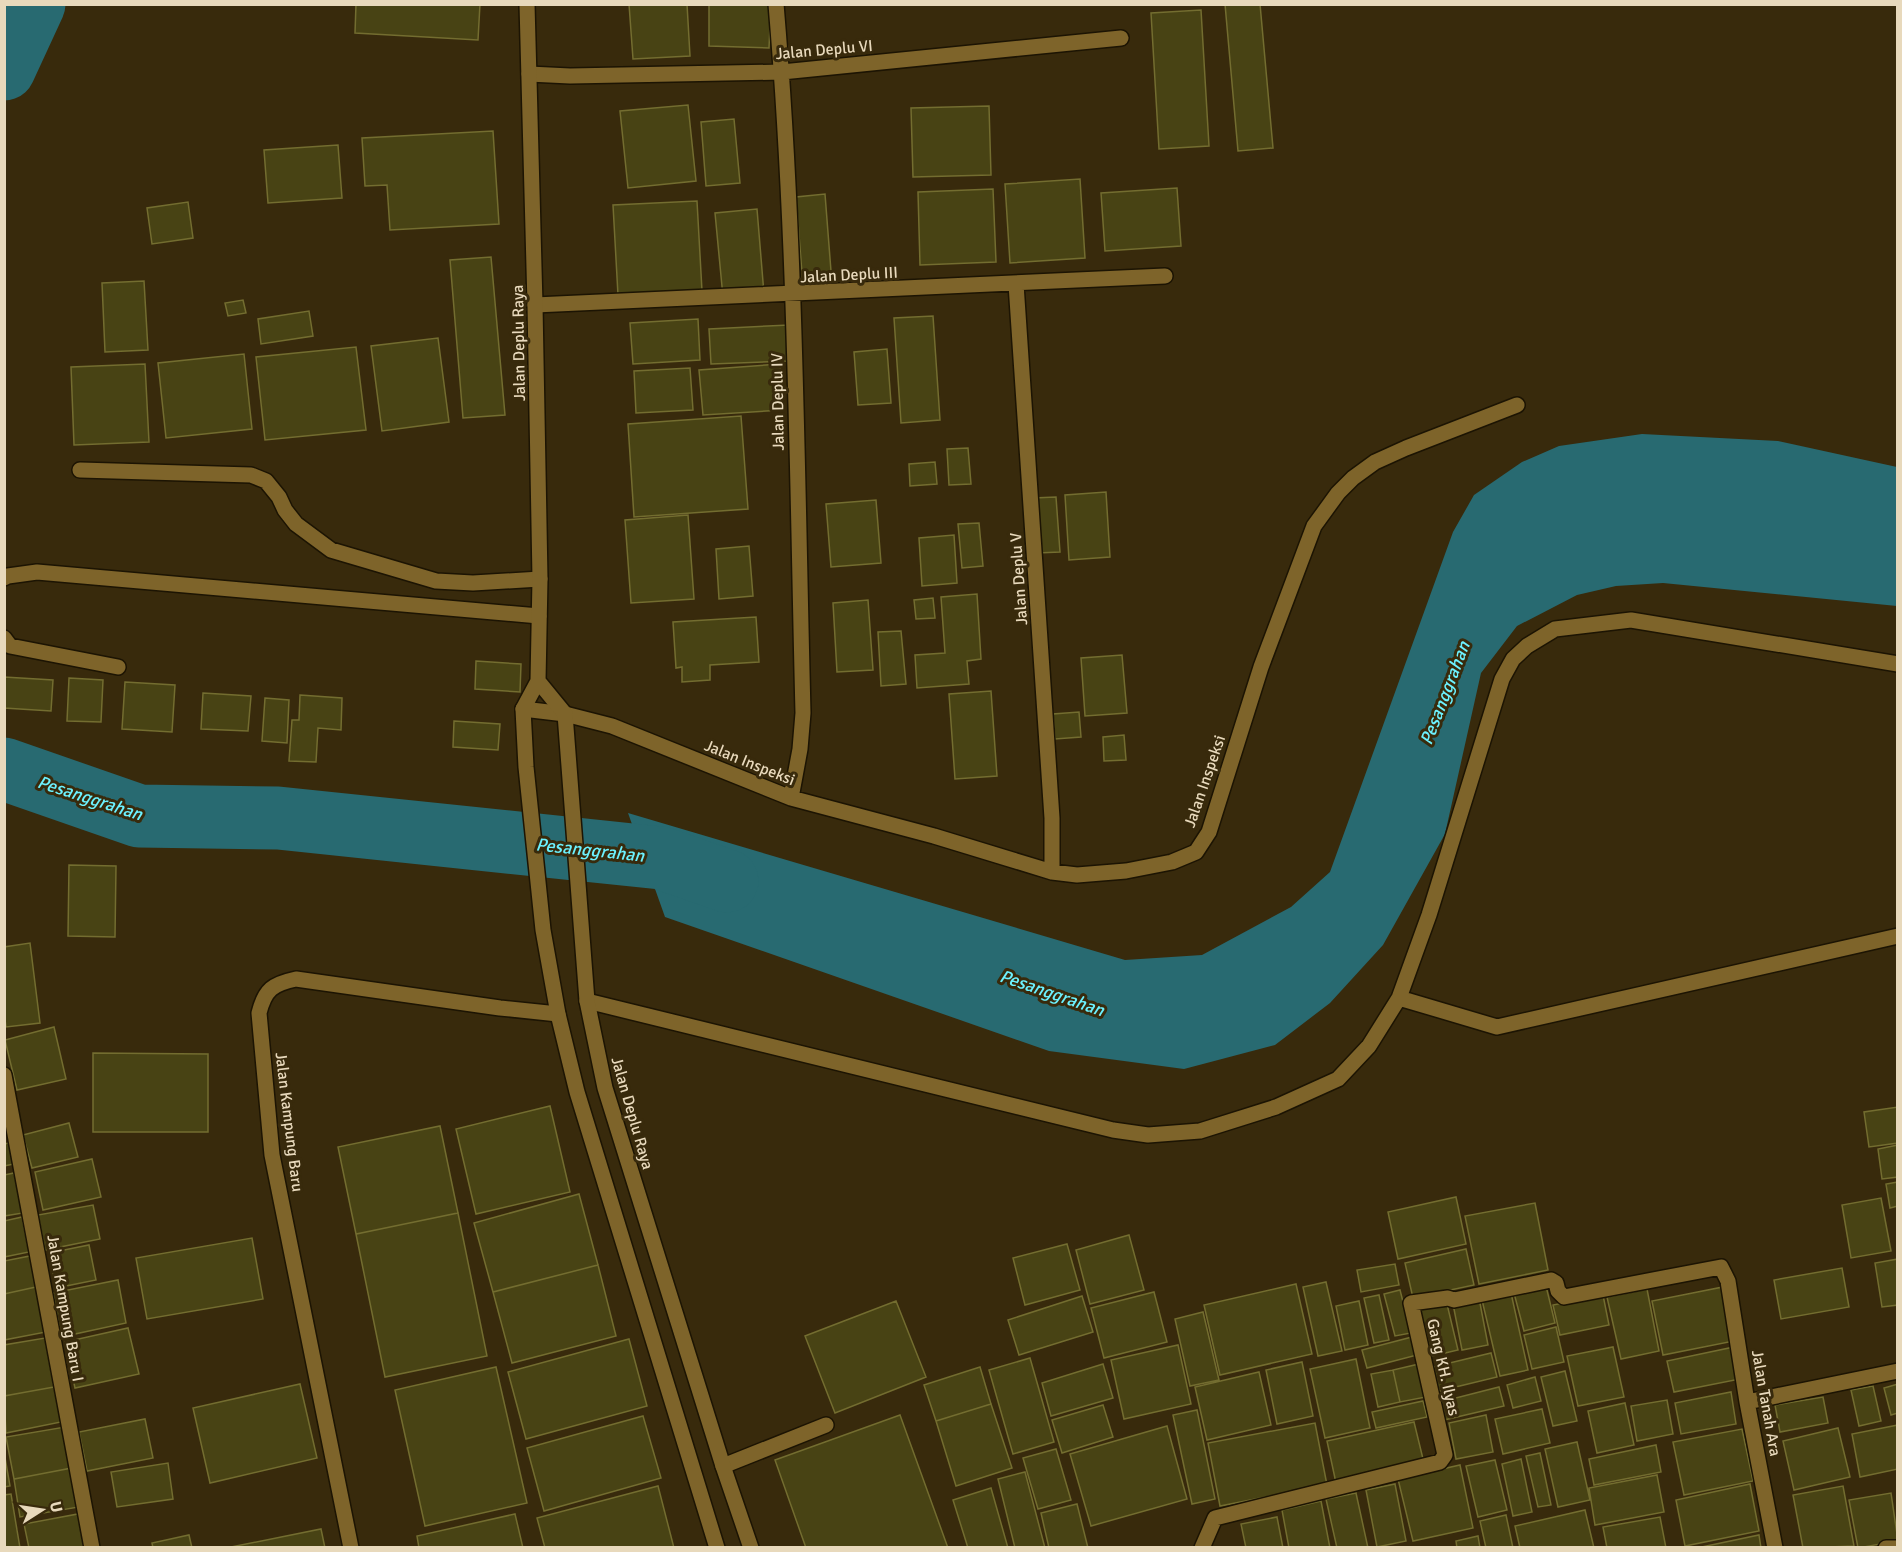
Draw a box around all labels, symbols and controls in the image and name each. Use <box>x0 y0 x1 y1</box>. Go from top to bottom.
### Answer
street label: Jalan Deplu VI <box>775 36 874 64</box>
street label: Jalan Deplu III <box>800 262 898 288</box>
street label: Jalan Deplu Raya <box>508 285 530 401</box>
street label: Jalan Deplu IV <box>767 353 789 451</box>
street label: Jalan Deplu V <box>1006 532 1032 626</box>
water label: Pesanggrahan <box>1415 637 1475 748</box>
street label: Jalan Inspeksi <box>1180 733 1230 830</box>
street label: Jalan Inspeksi <box>701 736 798 790</box>
water label: Pesanggrahan <box>35 771 146 826</box>
water label: Pesanggrahan <box>535 833 646 867</box>
water label: Pesanggrahan <box>997 965 1108 1022</box>
street label: Jalan Kampung Baru <box>271 1051 308 1193</box>
street label: Jalan Deplu Raya <box>606 1055 658 1172</box>
street label: Jalan Kampung Baru I <box>42 1233 88 1383</box>
street label: Gang KH. Ilyas <box>1422 1317 1464 1418</box>
street label: Jalan Tanah Ara <box>1747 1349 1785 1458</box>
north arrow <box>12 1480 72 1540</box>
text: U <box>45 1500 67 1514</box>

